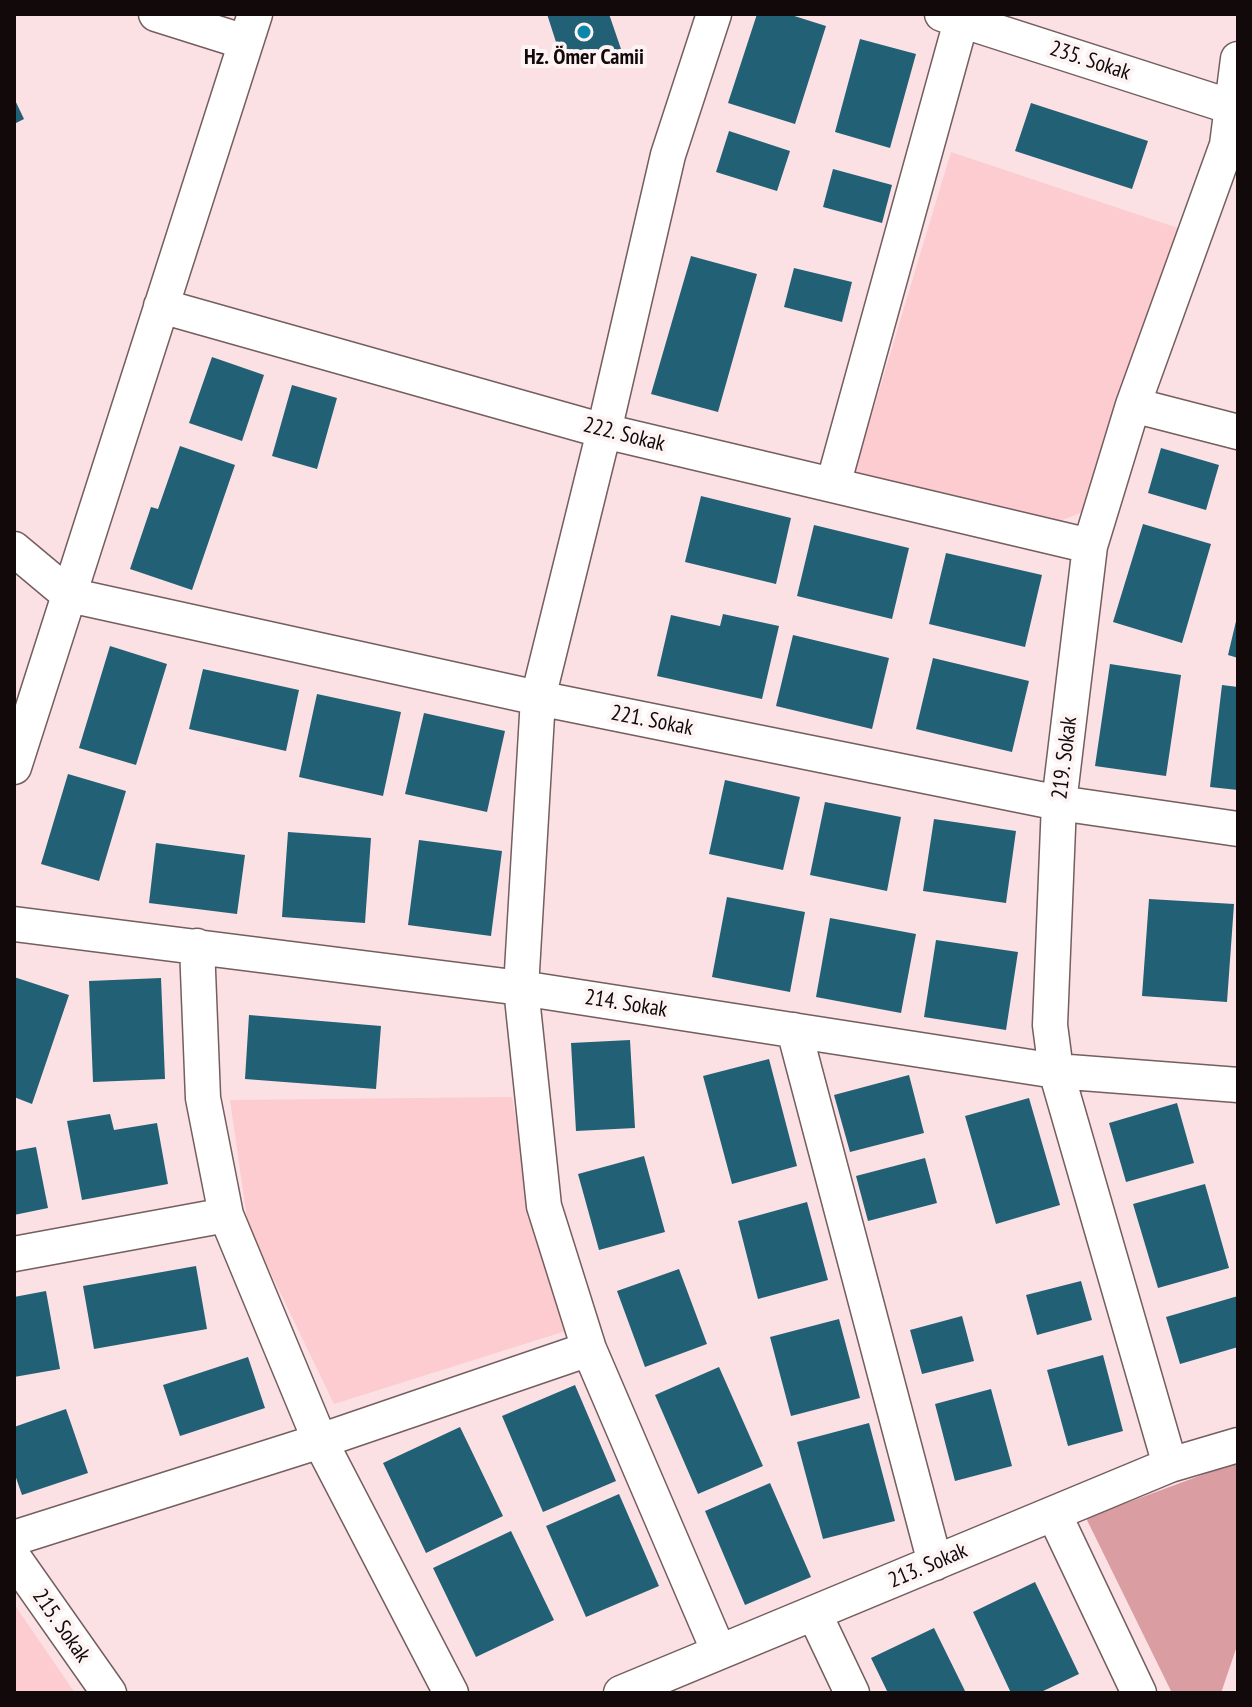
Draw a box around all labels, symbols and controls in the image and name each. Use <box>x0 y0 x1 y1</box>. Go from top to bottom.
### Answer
marker: Hz. Ömer Camii <box>575 23 593 41</box>
street label: 235. Sokak <box>1046 36 1134 86</box>
place label: Hz. Ömer Camii <box>524 45 644 71</box>
street label: 222. Sokak <box>581 412 667 458</box>
street label: 221. Sokak <box>609 700 695 742</box>
street label: 219. Sokak <box>1047 715 1083 801</box>
street label: 214. Sokak <box>583 984 669 1024</box>
street label: 213. Sokak <box>885 1538 971 1594</box>
street label: 215. Sokak <box>26 1584 96 1668</box>

